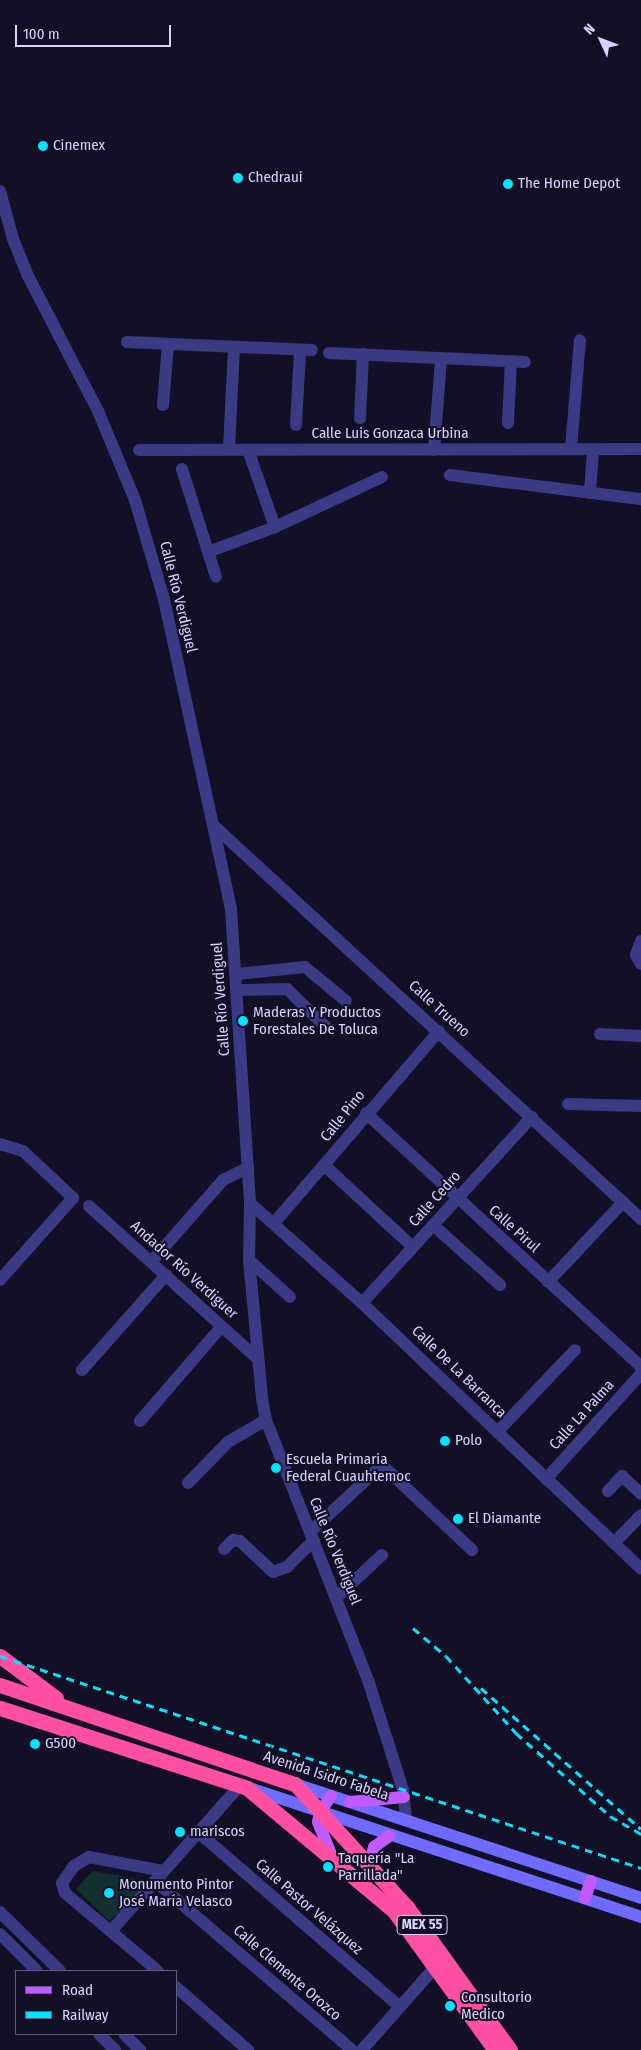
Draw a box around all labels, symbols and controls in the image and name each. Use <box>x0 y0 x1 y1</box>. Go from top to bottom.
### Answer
scale bar <box>18 15 174 47</box>
north arrow <box>576 15 626 65</box>
text: N <box>581 21 599 38</box>
text: 100 m <box>23 25 60 43</box>
place label: Cinemex <box>53 137 105 155</box>
marker: Cinemex <box>37 140 49 152</box>
place label: Chedraui <box>248 169 303 187</box>
marker: Chedraui <box>232 172 244 184</box>
place label: The Home Depot <box>518 175 620 193</box>
marker: The Home Depot <box>502 178 514 190</box>
street label: Calle Luis Gonzaca Urbina <box>311 425 469 443</box>
street label: Calle Río Verdiguel <box>155 539 201 655</box>
street label: Calle Río Verdiguel <box>208 941 234 1057</box>
street label: Calle Trueno <box>405 977 473 1041</box>
place label: Maderas Y Productos Forestales De Toluca <box>253 1003 381 1038</box>
marker: Maderas Y Productos Forestales De Toluca <box>237 1015 249 1027</box>
street label: Calle Pino <box>317 1087 369 1145</box>
street label: Calle Cedro <box>405 1167 465 1231</box>
street label: Calle Pirul <box>485 1202 543 1256</box>
street label: Andador Río Verdiguer <box>127 1217 241 1323</box>
street label: Calle De La Barranca <box>408 1322 510 1422</box>
street label: Calle La Palma <box>546 1376 618 1454</box>
place label: Polo <box>455 1432 482 1450</box>
marker: Polo <box>439 1435 451 1447</box>
place label: Escuela Primaria Federal Cuauhtemoc <box>286 1450 411 1485</box>
marker: Escuela Primaria Federal Cuauhtemoc <box>270 1462 282 1474</box>
street label: Calle Río Verdiguel <box>305 1495 365 1607</box>
place label: El Diamante <box>468 1510 541 1528</box>
marker: El Diamante <box>452 1513 464 1525</box>
place label: G500 <box>45 1735 76 1753</box>
marker: G500 <box>29 1738 41 1750</box>
street label: Avenida Isidro Fabela <box>261 1747 391 1805</box>
place label: mariscos <box>190 1823 245 1841</box>
marker: mariscos <box>174 1826 186 1838</box>
place label: Taquería "La Parrillada" <box>338 1849 414 1884</box>
street label: Calle Pastor Velázquez <box>252 1855 366 1959</box>
marker: Taquería "La Parrillada" <box>322 1861 334 1873</box>
place label: Monumento Pintor José María Velasco <box>119 1875 234 1910</box>
marker: Monumento Pintor José María Velasco <box>103 1887 115 1899</box>
road number: MEX 55 <box>396 1914 448 1936</box>
street label: Calle Clemente Orozco <box>230 1921 344 2025</box>
legend <box>15 1970 178 2035</box>
text: Road <box>62 1981 93 1999</box>
place label: Consultorio Medico <box>461 1988 532 2023</box>
marker: Consultorio Medico <box>443 1999 457 2013</box>
text: Railway <box>62 2006 109 2024</box>

